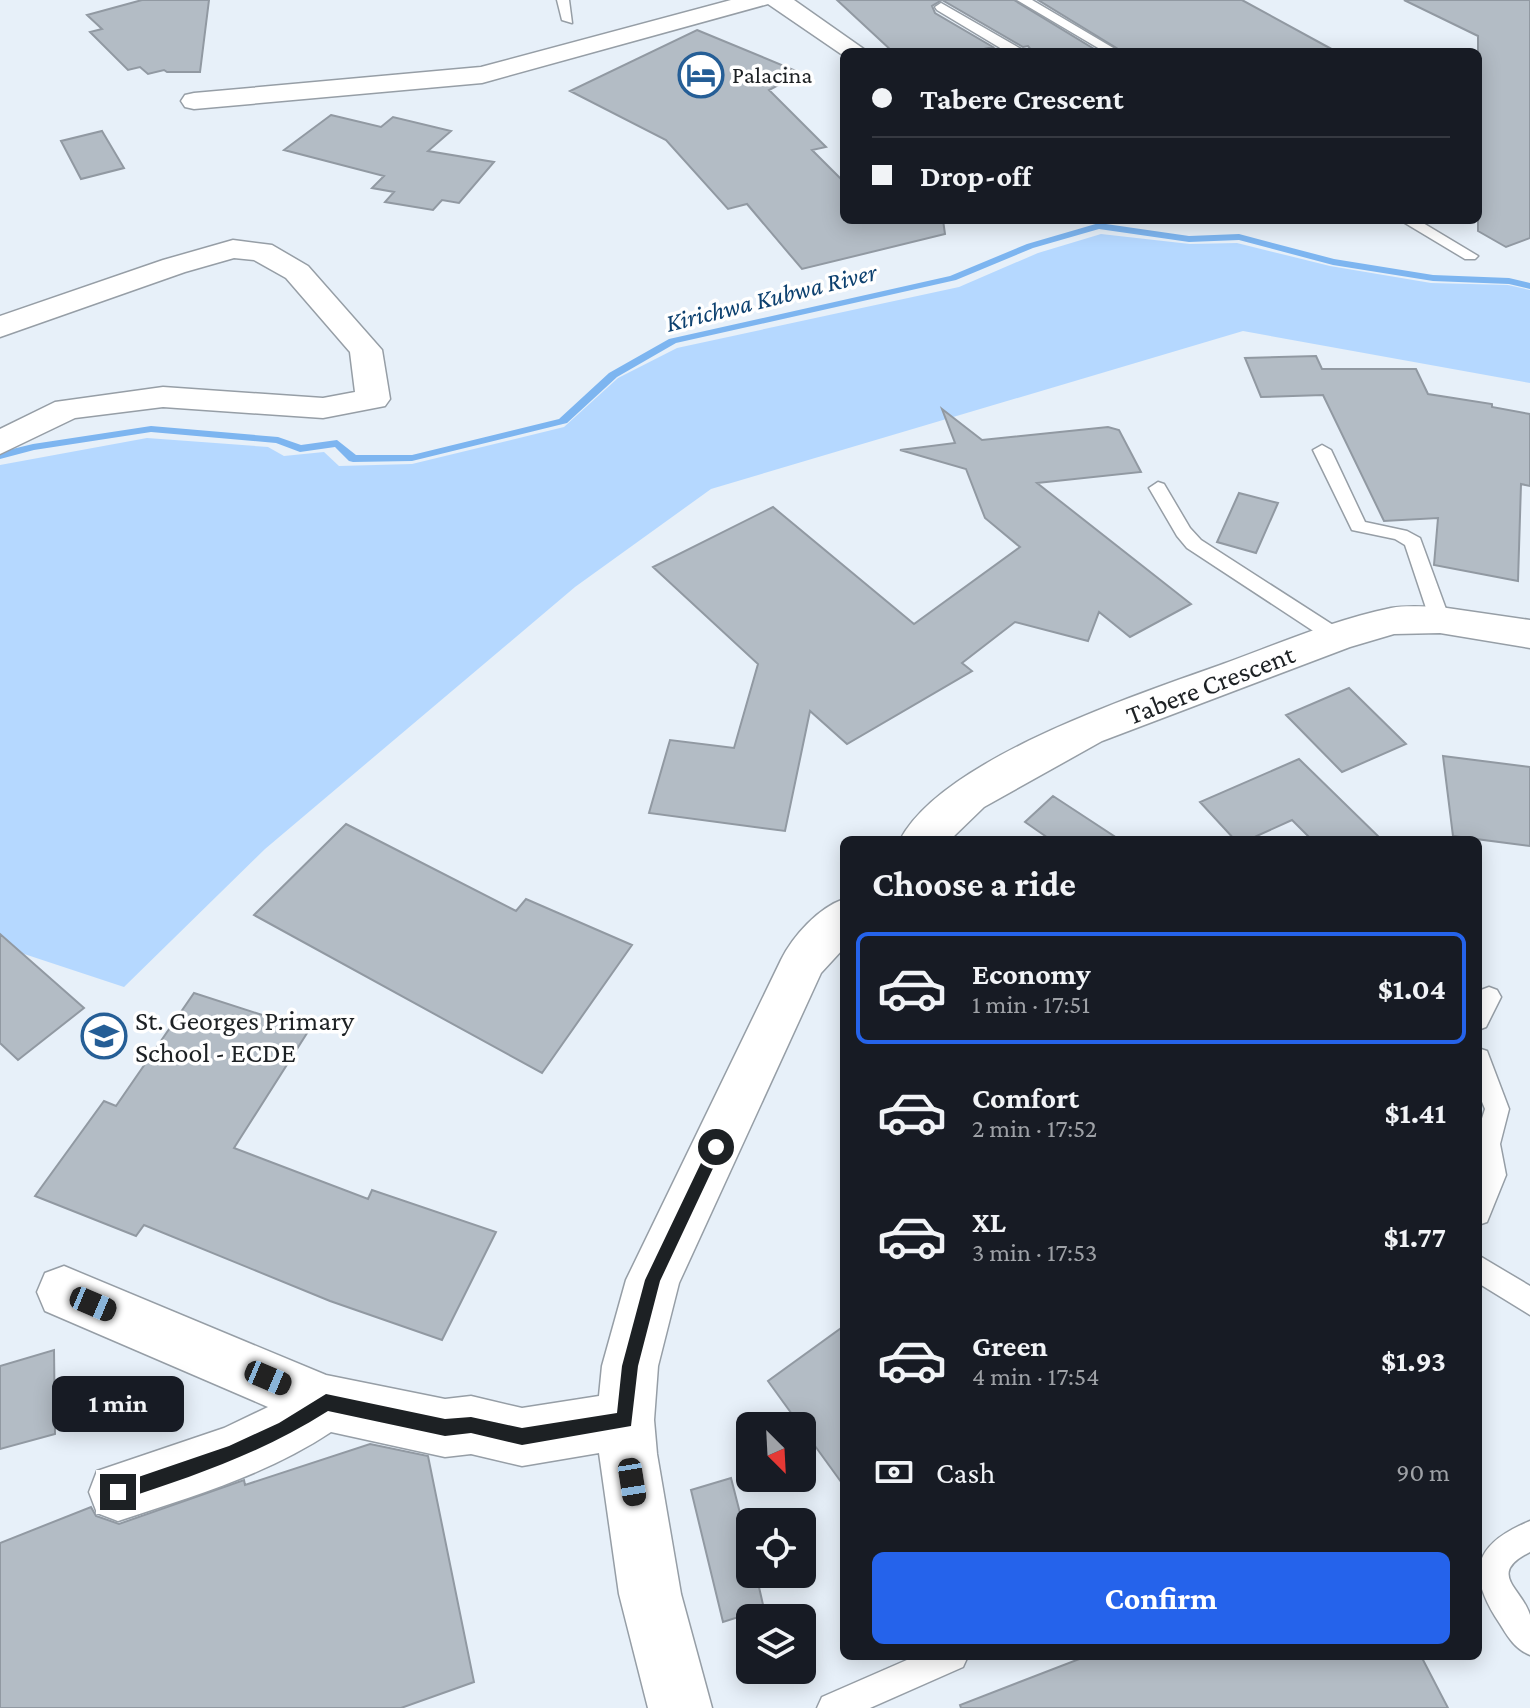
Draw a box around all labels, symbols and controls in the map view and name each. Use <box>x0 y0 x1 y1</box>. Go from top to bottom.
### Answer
hotel icon: Palacina <box>677 51 725 99</box>
place label: Palacina <box>732 61 812 88</box>
text: Tabere Crescent <box>920 82 1124 115</box>
text: Drop-off <box>920 159 1031 192</box>
water label: Kirichwa Kubwa River <box>663 257 881 338</box>
street label: Tabere Crescent <box>1121 638 1300 731</box>
text: Choose a ride <box>872 864 1076 904</box>
icon: car <box>876 952 948 1024</box>
text: Economy <box>972 957 1091 990</box>
text: $1.04 <box>1378 972 1446 1005</box>
text: 1 min · 17:51 <box>972 990 1090 1019</box>
place label: St. Georges Primary School - ECDE <box>135 1005 355 1068</box>
school or university icon: St. Georges Primary School - ECDE <box>80 1012 128 1060</box>
icon: car <box>876 1076 948 1148</box>
text: Comfort <box>972 1081 1079 1114</box>
text: $1.41 <box>1384 1096 1446 1129</box>
text: 2 min · 17:52 <box>972 1114 1097 1143</box>
route start <box>698 1129 734 1165</box>
icon: car <box>876 1200 948 1272</box>
text: XL <box>972 1205 1006 1238</box>
text: $1.77 <box>1384 1220 1446 1253</box>
text: 3 min · 17:53 <box>972 1238 1097 1267</box>
car <box>66 1284 120 1324</box>
icon: car <box>876 1324 948 1396</box>
text: Green <box>972 1329 1048 1362</box>
text: $1.93 <box>1381 1344 1446 1377</box>
car <box>241 1358 295 1398</box>
text: 4 min · 17:54 <box>972 1362 1100 1391</box>
callout: 1 min <box>52 1376 184 1432</box>
text: 1 min <box>88 1389 148 1418</box>
north arrow <box>736 1412 816 1492</box>
map controls <box>736 1412 816 1684</box>
icon: cash <box>872 1450 916 1494</box>
car <box>616 1456 648 1508</box>
text: Cash <box>936 1456 995 1489</box>
text: 90 m <box>1396 1458 1450 1487</box>
route end <box>100 1474 136 1510</box>
button: locate <box>736 1508 816 1588</box>
button: Confirm <box>872 1552 1450 1644</box>
button: layers <box>736 1604 816 1684</box>

